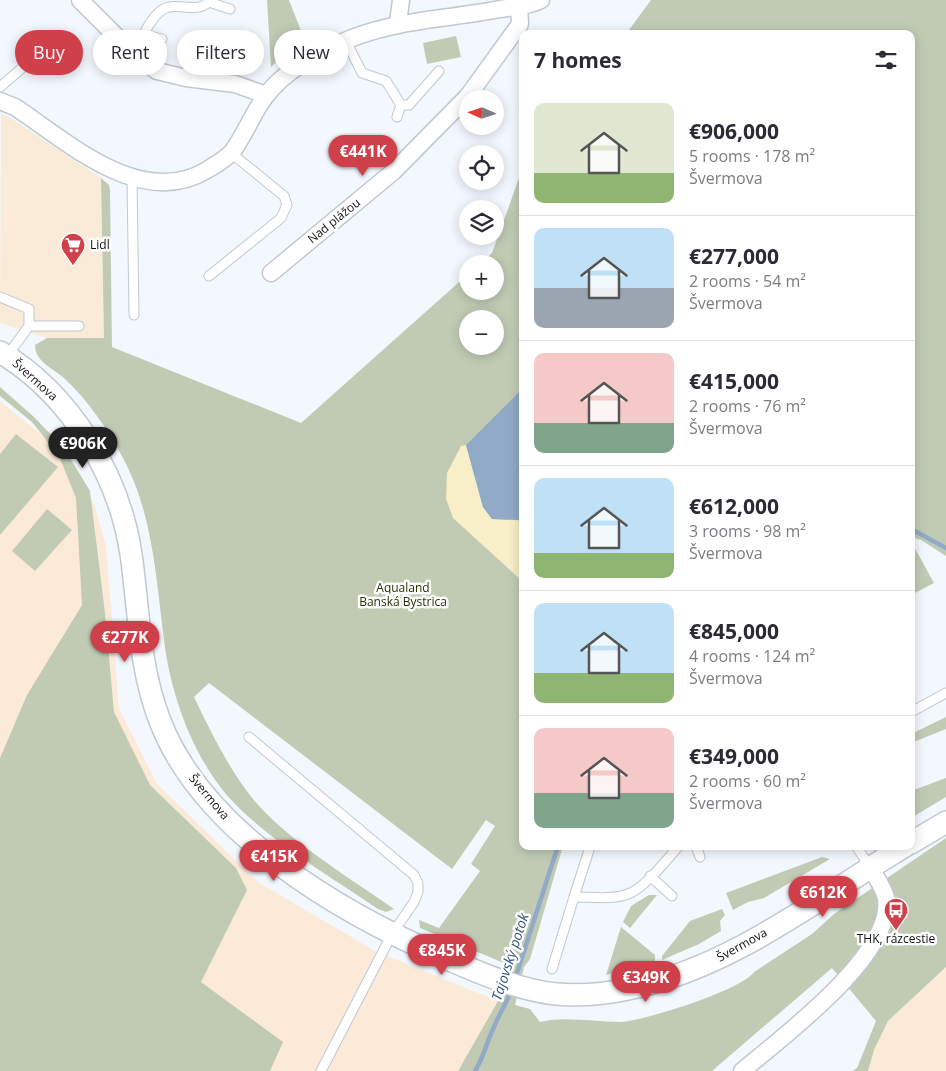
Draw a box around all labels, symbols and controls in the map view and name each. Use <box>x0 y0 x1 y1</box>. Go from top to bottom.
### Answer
chip: Buy <box>15 30 83 75</box>
chip: Rent <box>93 30 167 75</box>
chip: Filters <box>177 30 264 75</box>
chip: New <box>274 30 348 75</box>
text: 7 homes <box>534 46 622 74</box>
icon: filters <box>872 46 900 74</box>
north arrow <box>459 90 504 135</box>
map controls <box>459 90 504 355</box>
text: €906,000 <box>689 117 779 145</box>
icon: home <box>574 123 634 183</box>
pin: €441K <box>328 134 398 177</box>
text: €441K <box>339 140 387 162</box>
button: locate <box>459 145 504 190</box>
text: 5 rooms · 178 m² <box>689 145 815 167</box>
text: Švermova <box>689 167 763 189</box>
street label: Nad plážou <box>304 194 364 247</box>
button: layers <box>459 200 504 245</box>
supermarket icon: Lidl <box>60 232 86 266</box>
place label: Lidl <box>90 236 110 253</box>
text: €277,000 <box>689 242 779 270</box>
icon: home <box>574 248 634 308</box>
button: + <box>459 255 504 300</box>
text: 2 rooms · 54 m² <box>689 270 806 292</box>
text: Švermova <box>689 292 763 314</box>
button: − <box>459 310 504 355</box>
street label: Švermova <box>9 355 62 404</box>
text: €415,000 <box>689 367 779 395</box>
icon: home <box>574 373 634 433</box>
text: 2 rooms · 76 m² <box>689 395 806 417</box>
text: Švermova <box>689 417 763 439</box>
pin: €906K <box>48 426 118 469</box>
text: €906K <box>59 432 107 454</box>
text: €612,000 <box>689 492 779 520</box>
icon: home <box>574 498 634 558</box>
text: 3 rooms · 98 m² <box>689 520 806 542</box>
text: Švermova <box>689 542 763 564</box>
park label: Aqualand Banská Bystrica <box>359 579 447 610</box>
text: €845,000 <box>689 617 779 645</box>
pin: €277K <box>90 620 160 663</box>
icon: home <box>574 623 634 683</box>
text: €277K <box>101 626 149 648</box>
text: 4 rooms · 124 m² <box>689 645 815 667</box>
text: Švermova <box>689 667 763 689</box>
text: €349,000 <box>689 742 779 770</box>
icon: home <box>574 748 634 808</box>
street label: Švermova <box>185 770 234 823</box>
text: 2 rooms · 60 m² <box>689 770 806 792</box>
text: Švermova <box>689 792 763 814</box>
pin: €415K <box>239 840 309 882</box>
text: €415K <box>250 845 298 867</box>
pin: €612K <box>788 876 858 918</box>
text: €612K <box>799 881 847 903</box>
bus stop icon: THK, rázcestie <box>883 897 909 931</box>
water label: Tajovský potok <box>486 910 533 1003</box>
street label: Švermova <box>713 924 770 965</box>
place label: THK, rázcestie <box>857 930 935 947</box>
pin: €845K <box>407 934 477 976</box>
text: €845K <box>418 939 466 961</box>
pin: €349K <box>611 960 681 1003</box>
text: €349K <box>622 966 670 988</box>

